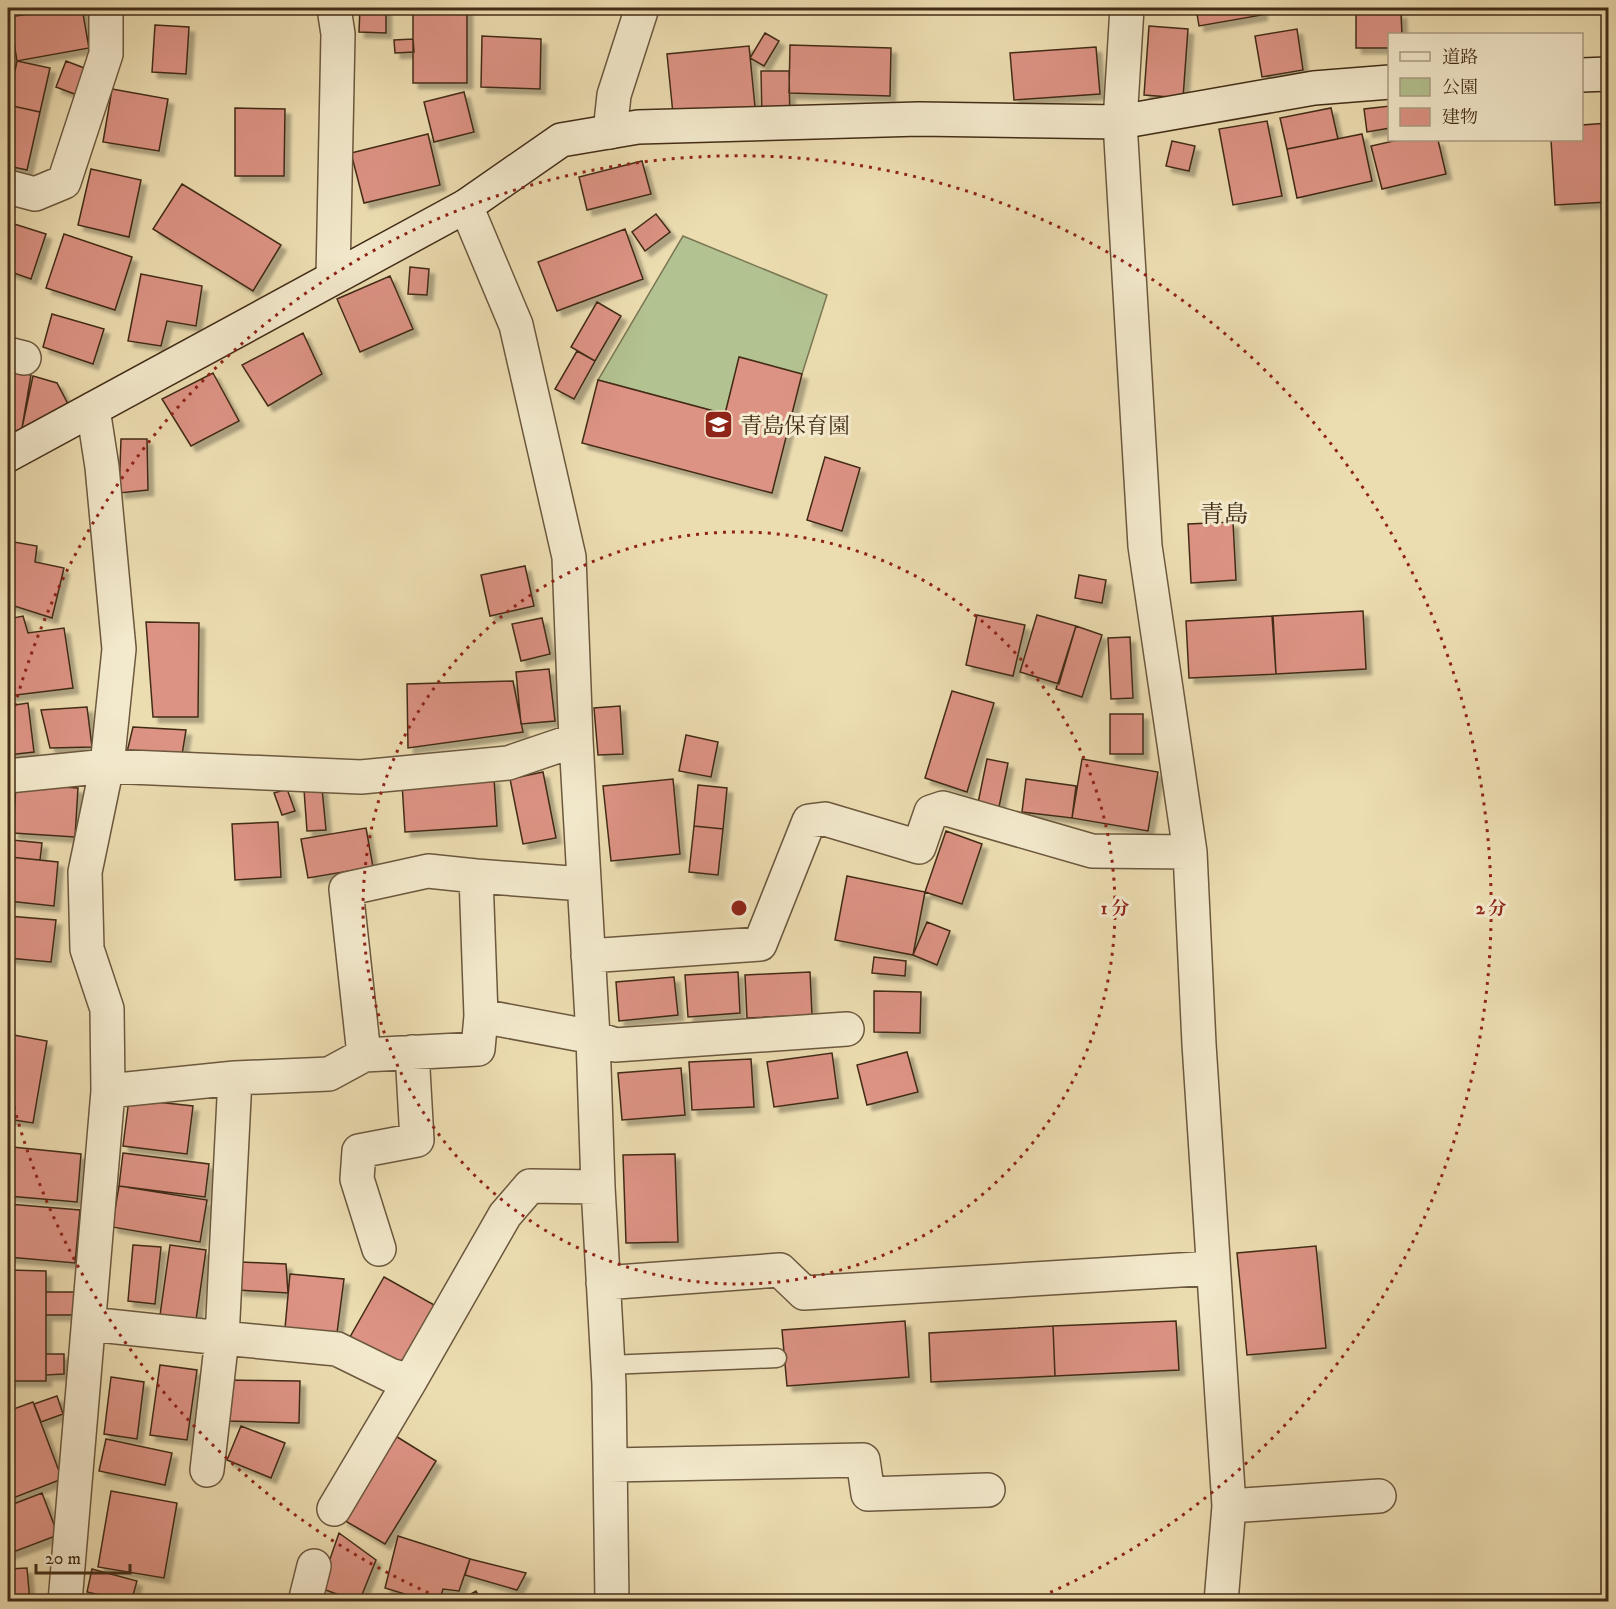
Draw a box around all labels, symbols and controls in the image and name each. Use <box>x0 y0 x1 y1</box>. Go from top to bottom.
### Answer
legend <box>1388 33 1583 141</box>
text: 道路 <box>1442 47 1478 69</box>
text: 公園 <box>1442 77 1478 99</box>
text: 建物 <box>1442 107 1478 129</box>
school or university icon: 青島保育園 <box>703 409 735 441</box>
place label: 青島保育園 <box>740 413 850 440</box>
district label: 青島 <box>1200 500 1248 530</box>
centre of rings <box>729 898 749 918</box>
text: 1 分 <box>1101 898 1129 920</box>
text: 2 分 <box>1476 898 1506 920</box>
scale bar <box>36 1537 130 1575</box>
text: 20 m <box>45 1548 81 1570</box>

